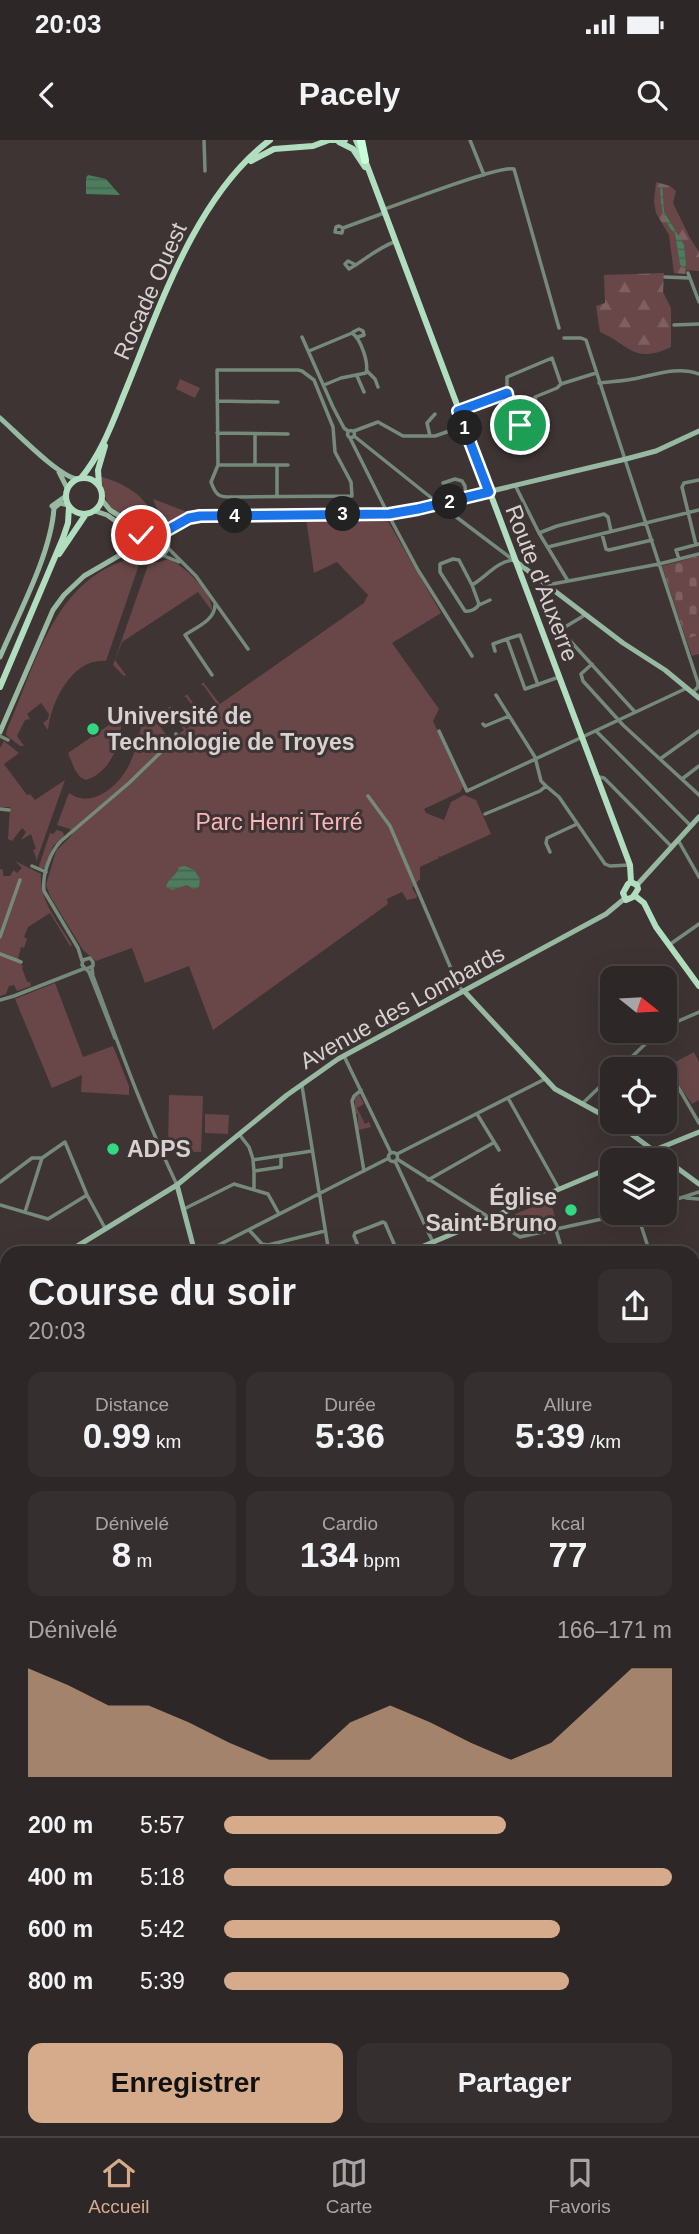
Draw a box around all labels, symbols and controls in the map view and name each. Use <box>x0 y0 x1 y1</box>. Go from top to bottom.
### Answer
text: 20:03 <box>35 9 102 39</box>
icon: back <box>28 76 66 114</box>
text: Pacely <box>299 76 400 112</box>
icon: search <box>633 76 671 114</box>
street label: Rocade Ouest <box>108 218 192 363</box>
pin <box>490 395 550 455</box>
icon: arrive <box>501 406 539 444</box>
pin: 1 <box>448 410 482 446</box>
text: 1 <box>459 417 470 438</box>
pin: 2 <box>433 484 468 520</box>
text: 2 <box>444 491 455 512</box>
pin: 3 <box>326 496 360 532</box>
pin: 4 <box>218 498 252 534</box>
street label: Route d'Auxerre <box>500 501 584 665</box>
text: 3 <box>337 503 348 524</box>
pin <box>111 505 171 565</box>
text: 4 <box>229 505 240 526</box>
icon: check <box>122 516 160 554</box>
place label: Université de Technologie de Troyes <box>107 703 355 755</box>
marker: Université de Technologie de Troyes <box>85 721 101 737</box>
park label: Parc Henri Terré <box>195 809 363 835</box>
street label: Avenue des Lombards <box>295 940 509 1074</box>
north arrow <box>600 966 677 1043</box>
map controls <box>600 966 677 1225</box>
button: locate <box>600 1057 677 1134</box>
place label: ADPS <box>127 1136 191 1162</box>
marker: ADPS <box>105 1141 121 1157</box>
button: layers <box>600 1148 677 1225</box>
place label: Église Saint-Bruno <box>425 1183 557 1236</box>
marker: Église Saint-Bruno <box>563 1202 579 1218</box>
button: share <box>598 1269 672 1343</box>
text: Course du soir <box>28 1271 296 1313</box>
text: 20:03 <box>28 1318 86 1344</box>
text: Distance <box>95 1394 169 1415</box>
text: Durée <box>324 1394 376 1415</box>
text: Allure <box>544 1394 592 1415</box>
text: 0.99 <box>83 1416 151 1455</box>
text: 5:36 <box>315 1416 385 1455</box>
text: 5:39 <box>515 1416 585 1455</box>
text: km <box>151 1431 181 1452</box>
text: /km <box>585 1431 621 1452</box>
text: Dénivelé <box>95 1513 169 1534</box>
text: Cardio <box>322 1513 378 1534</box>
text: kcal <box>551 1513 585 1534</box>
text: 8 <box>112 1535 131 1574</box>
text: 134 <box>300 1535 358 1574</box>
text: 77 <box>549 1535 587 1574</box>
text: m <box>131 1550 152 1571</box>
text: bpm <box>358 1550 400 1571</box>
text: Dénivelé <box>28 1617 118 1643</box>
text: 166–171 m <box>557 1617 672 1643</box>
text: 200 m <box>28 1812 93 1838</box>
text: 5:57 <box>140 1812 185 1838</box>
text: 400 m <box>28 1864 93 1890</box>
text: 5:18 <box>140 1864 185 1890</box>
text: 600 m <box>28 1916 93 1942</box>
text: 5:42 <box>140 1916 185 1942</box>
text: 800 m <box>28 1968 93 1994</box>
text: 5:39 <box>140 1968 185 1994</box>
button: Enregistrer <box>28 2043 343 2123</box>
button: Partager <box>357 2043 672 2123</box>
tab: Accueil <box>88 2154 149 2218</box>
tab: Carte <box>326 2154 372 2218</box>
tab: Favoris <box>549 2154 611 2218</box>

